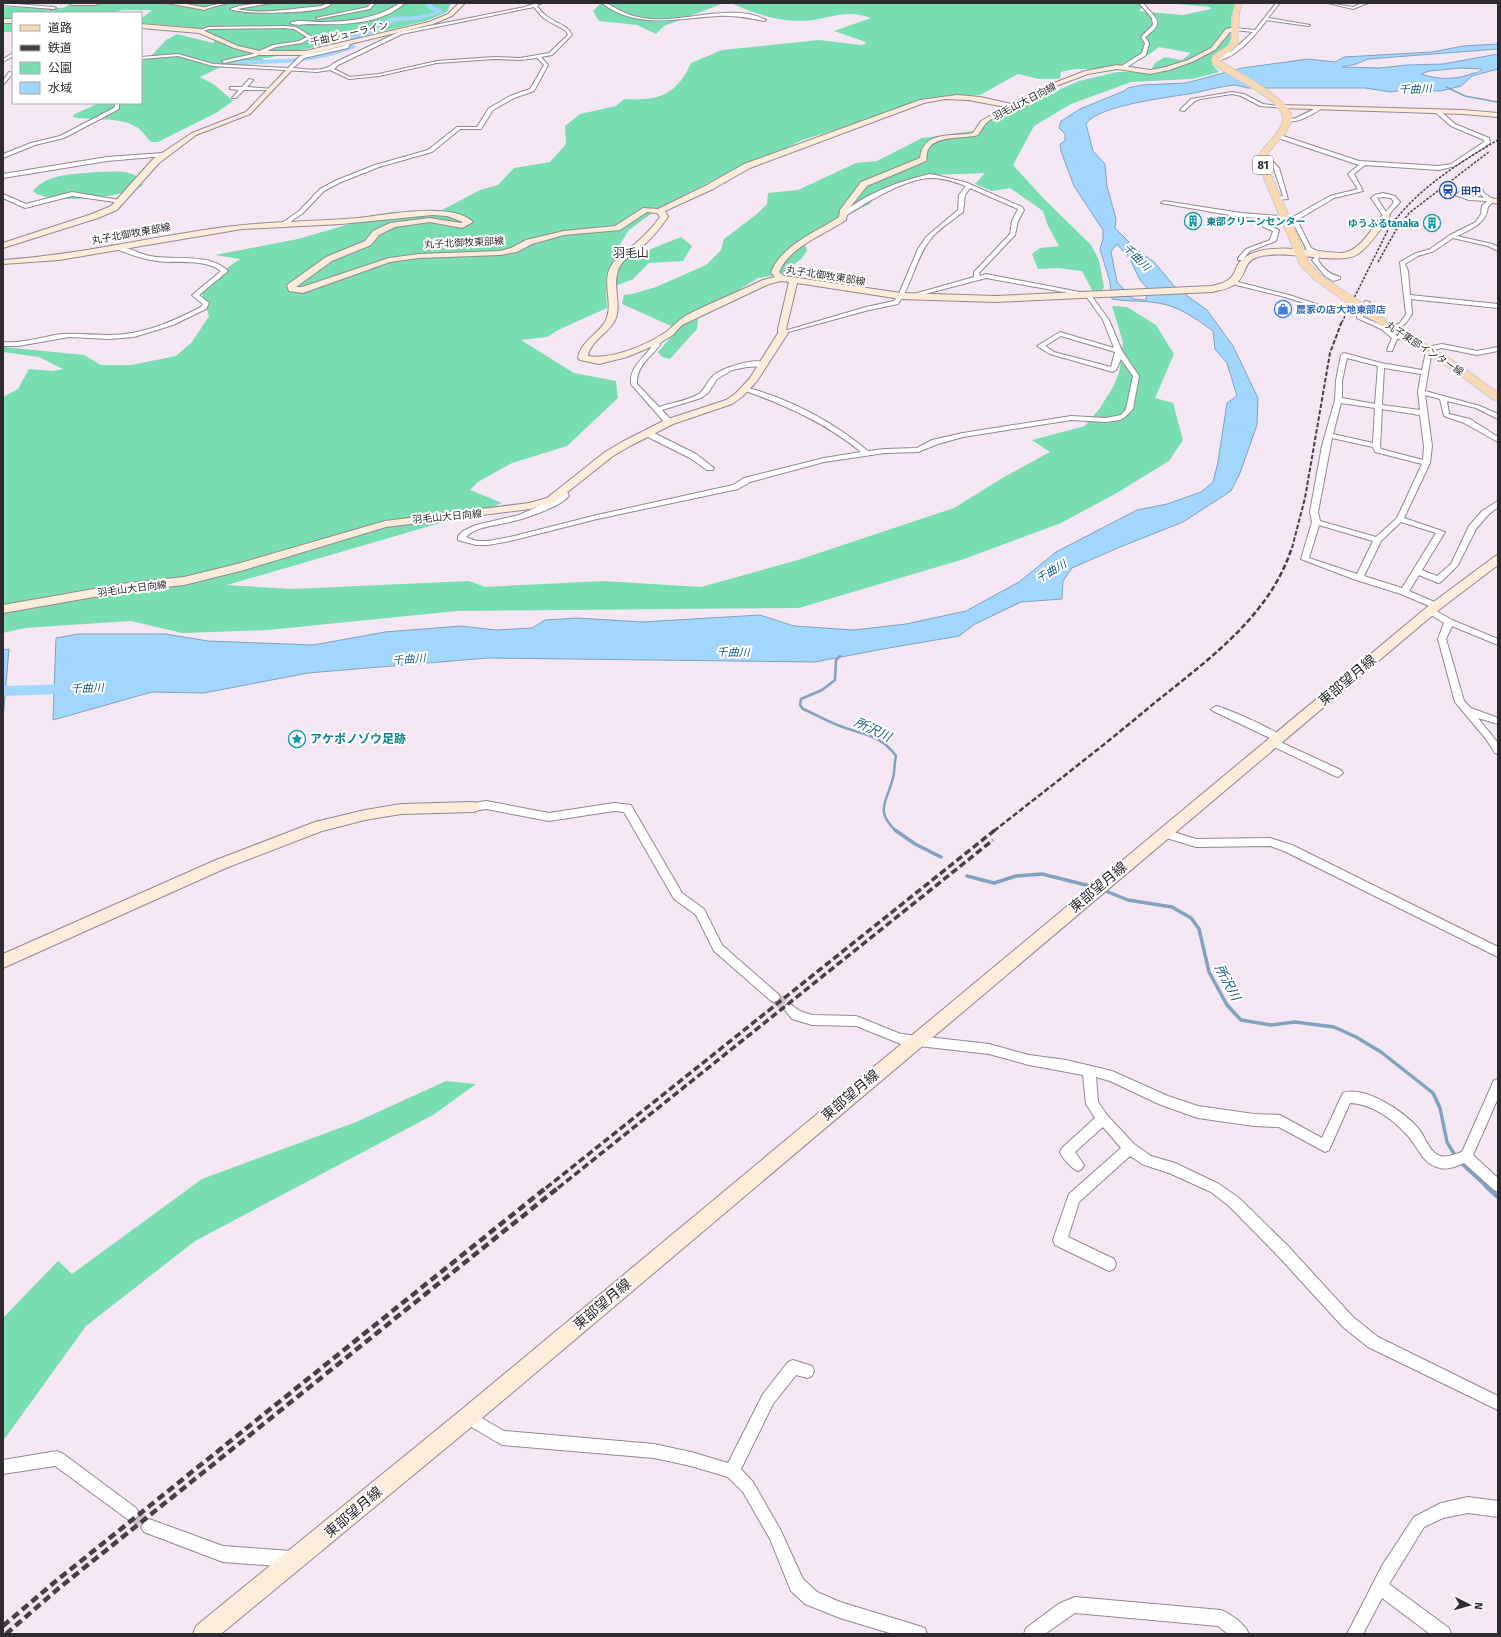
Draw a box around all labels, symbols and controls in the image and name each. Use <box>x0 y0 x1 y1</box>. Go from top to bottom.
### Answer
legend <box>12 12 142 104</box>
street label: 千曲ビューライン <box>309 19 390 49</box>
text: 道路 <box>48 21 72 35</box>
text: 鉄道 <box>48 41 72 55</box>
text: 公園 <box>48 61 72 75</box>
text: 水域 <box>48 81 72 95</box>
street label: 羽毛山大日向線 <box>991 81 1058 123</box>
water label: 千曲川 <box>1398 82 1433 97</box>
road number: 81 <box>1253 156 1273 174</box>
station icon: 田中 <box>1438 180 1458 200</box>
place label: 田中 <box>1461 185 1481 197</box>
building icon: 東部クリーンセンター <box>1183 211 1203 231</box>
building icon: ゆうふるtanaka <box>1422 213 1442 233</box>
place label: 東部クリーンセンター <box>1206 216 1306 228</box>
place label: ゆうふるtanaka <box>1348 218 1420 230</box>
street label: 丸子北御牧東部線 <box>91 221 172 247</box>
street label: 丸子北御牧東部線 <box>424 235 504 251</box>
water label: 千曲川 <box>1120 241 1154 274</box>
district label: 羽毛山 <box>613 246 649 260</box>
street label: 丸子北御牧東部線 <box>785 264 866 288</box>
shop icon: 農家の店大地東部店 <box>1273 299 1293 319</box>
place label: 農家の店大地東部店 <box>1296 304 1386 316</box>
street label: 丸子東部インター線 <box>1383 319 1465 378</box>
street label: 羽毛山大日向線 <box>412 508 482 526</box>
water label: 千曲川 <box>1034 557 1070 585</box>
street label: 羽毛山大日向線 <box>97 579 168 599</box>
water label: 千曲川 <box>716 646 751 659</box>
street label: 東部望月線 <box>1315 651 1380 709</box>
water label: 千曲川 <box>392 652 427 667</box>
water label: 千曲川 <box>70 681 105 696</box>
water label: 所沢川 <box>852 714 895 745</box>
place icon: アケボノゾウ足跡 <box>287 729 307 749</box>
place label: アケボノゾウ足跡 <box>310 732 406 746</box>
street label: 東部望月線 <box>1066 858 1131 916</box>
water label: 所沢川 <box>1212 961 1244 1005</box>
street label: 東部望月線 <box>818 1066 883 1124</box>
street label: 東部望月線 <box>570 1275 635 1333</box>
street label: 東部望月線 <box>321 1483 386 1541</box>
north arrow <box>1449 1585 1489 1625</box>
text: N <box>1472 1602 1485 1610</box>

